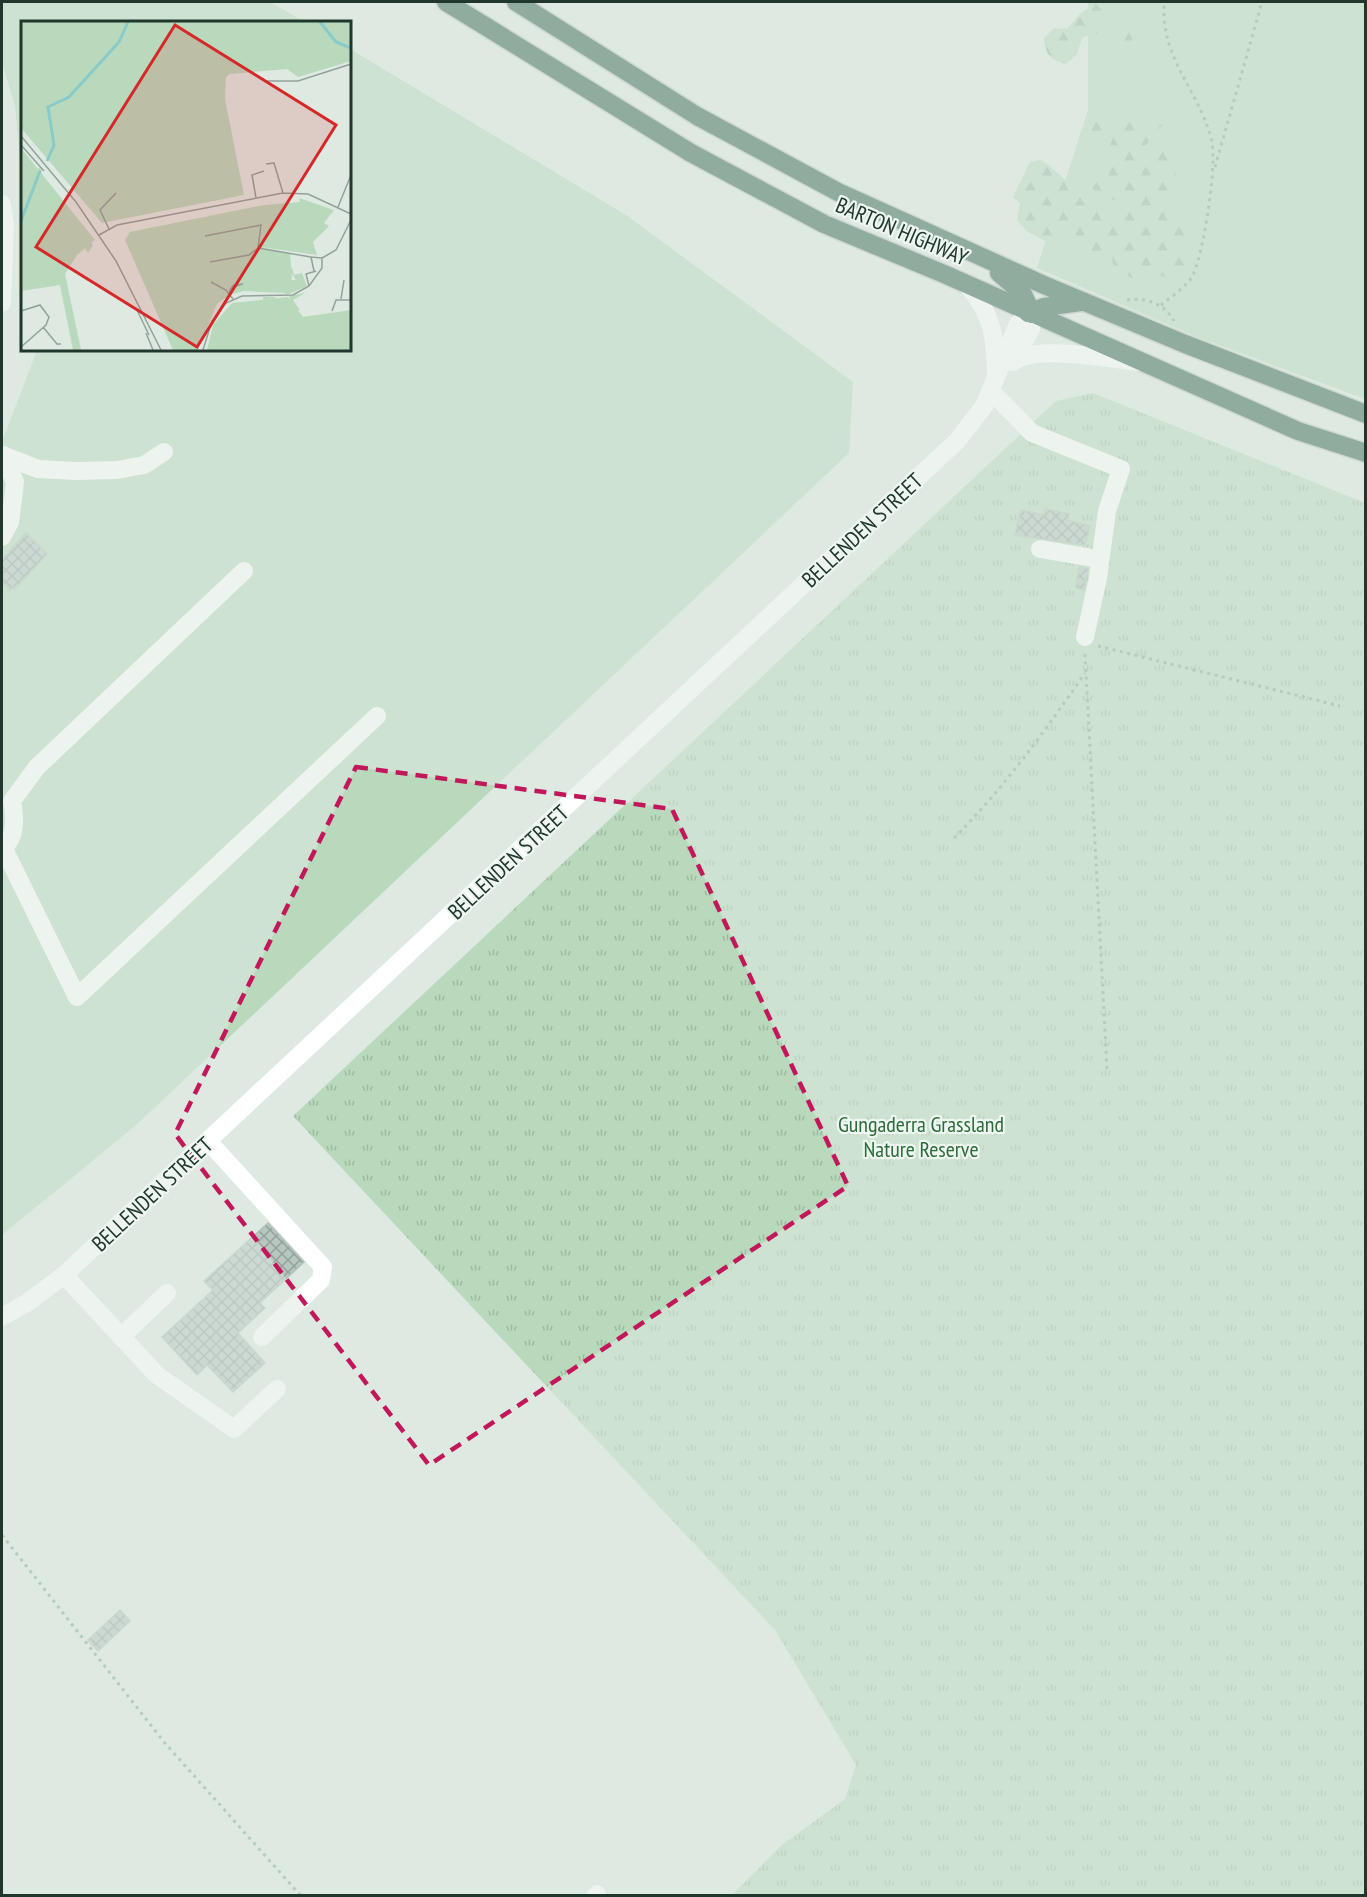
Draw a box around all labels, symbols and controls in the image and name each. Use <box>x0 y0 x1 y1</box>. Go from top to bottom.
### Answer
inset map <box>21 21 351 351</box>
street label: BARTON HIGHWAY <box>832 191 972 271</box>
street label: BELLENDEN STREET <box>796 467 928 593</box>
street label: BELLENDEN STREET <box>442 799 574 925</box>
park label: Gungaderra Grassland Nature Reserve <box>838 1110 1004 1163</box>
street label: BELLENDEN STREET <box>86 1131 218 1257</box>

